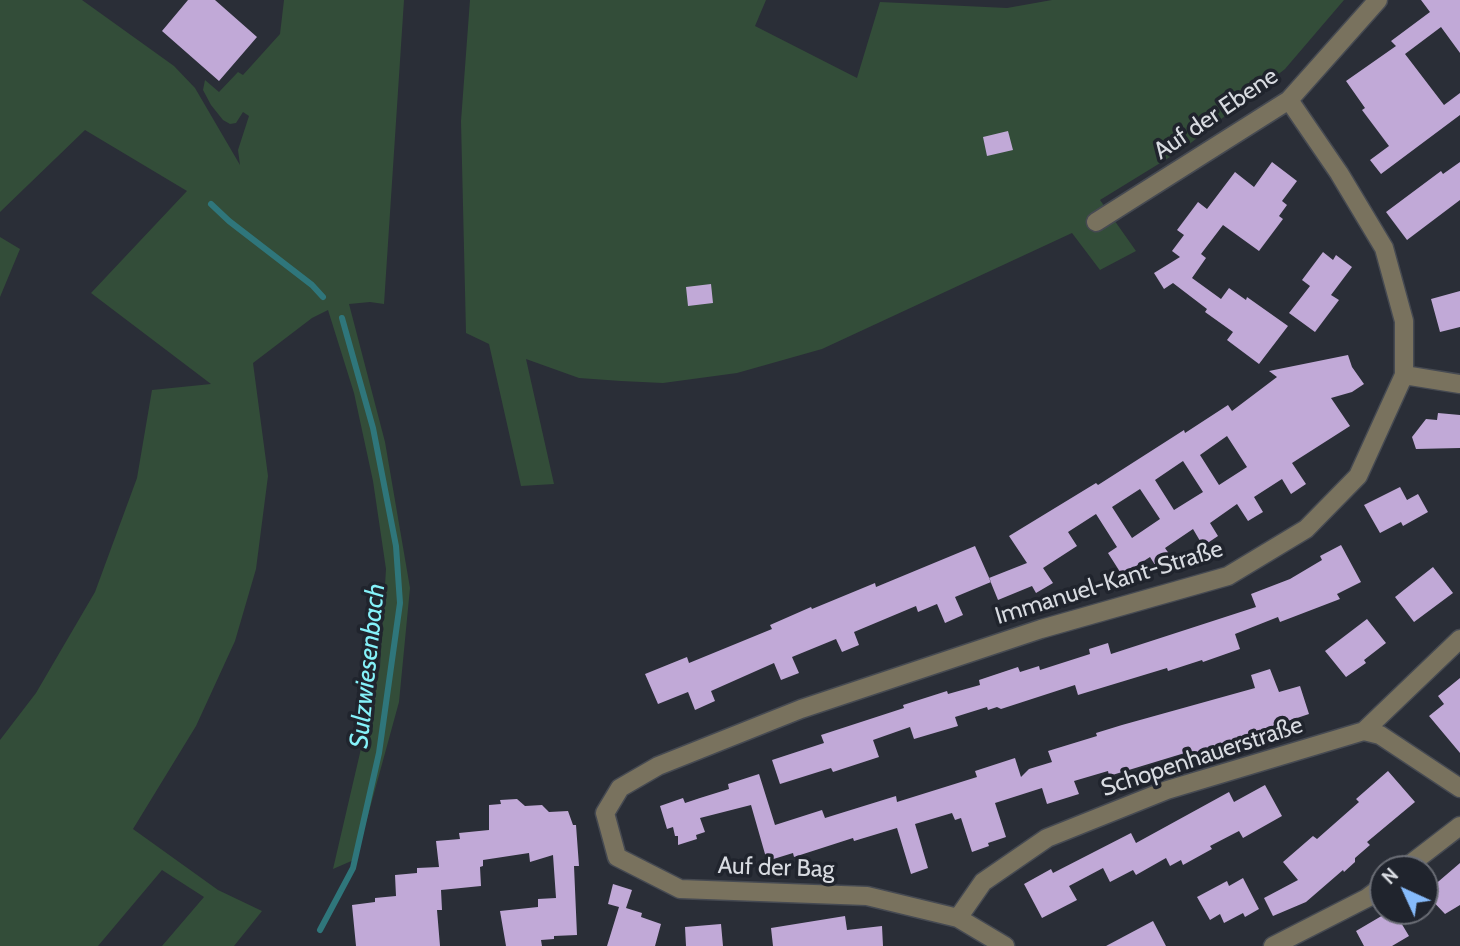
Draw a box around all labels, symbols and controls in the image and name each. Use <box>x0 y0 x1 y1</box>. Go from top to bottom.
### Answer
street label: Auf der Ebene <box>1148 62 1284 166</box>
street label: Immanuel-Kant-Straße <box>992 535 1226 631</box>
water label: Sulzwiesenbach <box>344 582 392 750</box>
street label: Schopenhauerstraße <box>1098 711 1306 803</box>
street label: Auf der Bag <box>717 852 835 884</box>
north arrow <box>1369 855 1439 925</box>
text: N <box>1377 863 1403 889</box>

